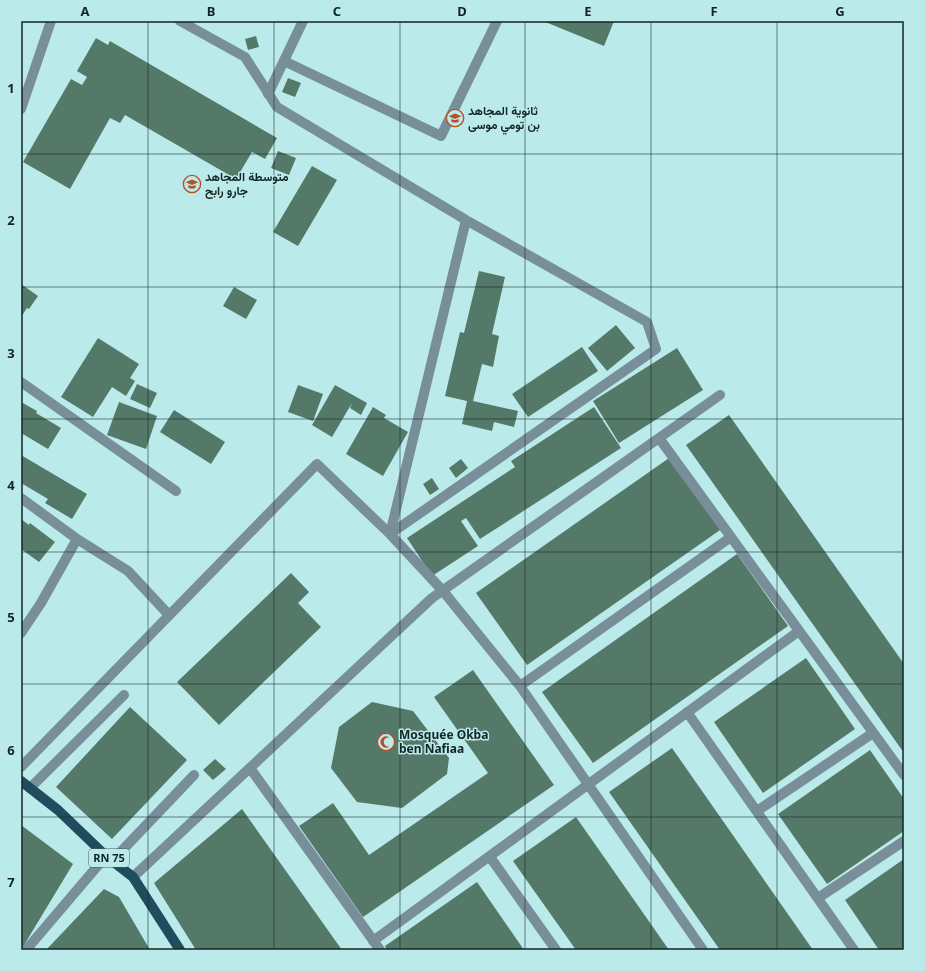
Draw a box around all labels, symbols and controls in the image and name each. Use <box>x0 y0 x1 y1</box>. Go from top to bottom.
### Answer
text: A <box>81 2 90 20</box>
text: B <box>207 2 215 20</box>
text: C <box>333 2 341 20</box>
text: D <box>457 2 467 20</box>
text: E <box>584 2 592 20</box>
text: F <box>710 2 718 20</box>
text: G <box>835 2 845 20</box>
text: 1 <box>7 79 15 97</box>
place label: ثانوية المجاهد بن تومي موسى <box>468 102 540 135</box>
school or university icon: ثانوية المجاهد بن تومي موسى <box>445 108 465 128</box>
place label: متوسطة المجاهد جارو رابح <box>205 168 289 199</box>
school or university icon: متوسطة المجاهد جارو رابح <box>182 174 202 194</box>
text: 2 <box>7 211 15 229</box>
text: 3 <box>7 344 15 362</box>
text: 4 <box>7 476 15 494</box>
text: 5 <box>7 608 15 626</box>
place label: Mosquée Okba ben Nafiaa <box>399 726 488 757</box>
mosque icon: Mosquée Okba ben Nafiaa <box>376 732 396 752</box>
text: 6 <box>7 741 15 759</box>
road number: RN 75 <box>89 849 129 867</box>
text: 7 <box>7 873 15 891</box>

